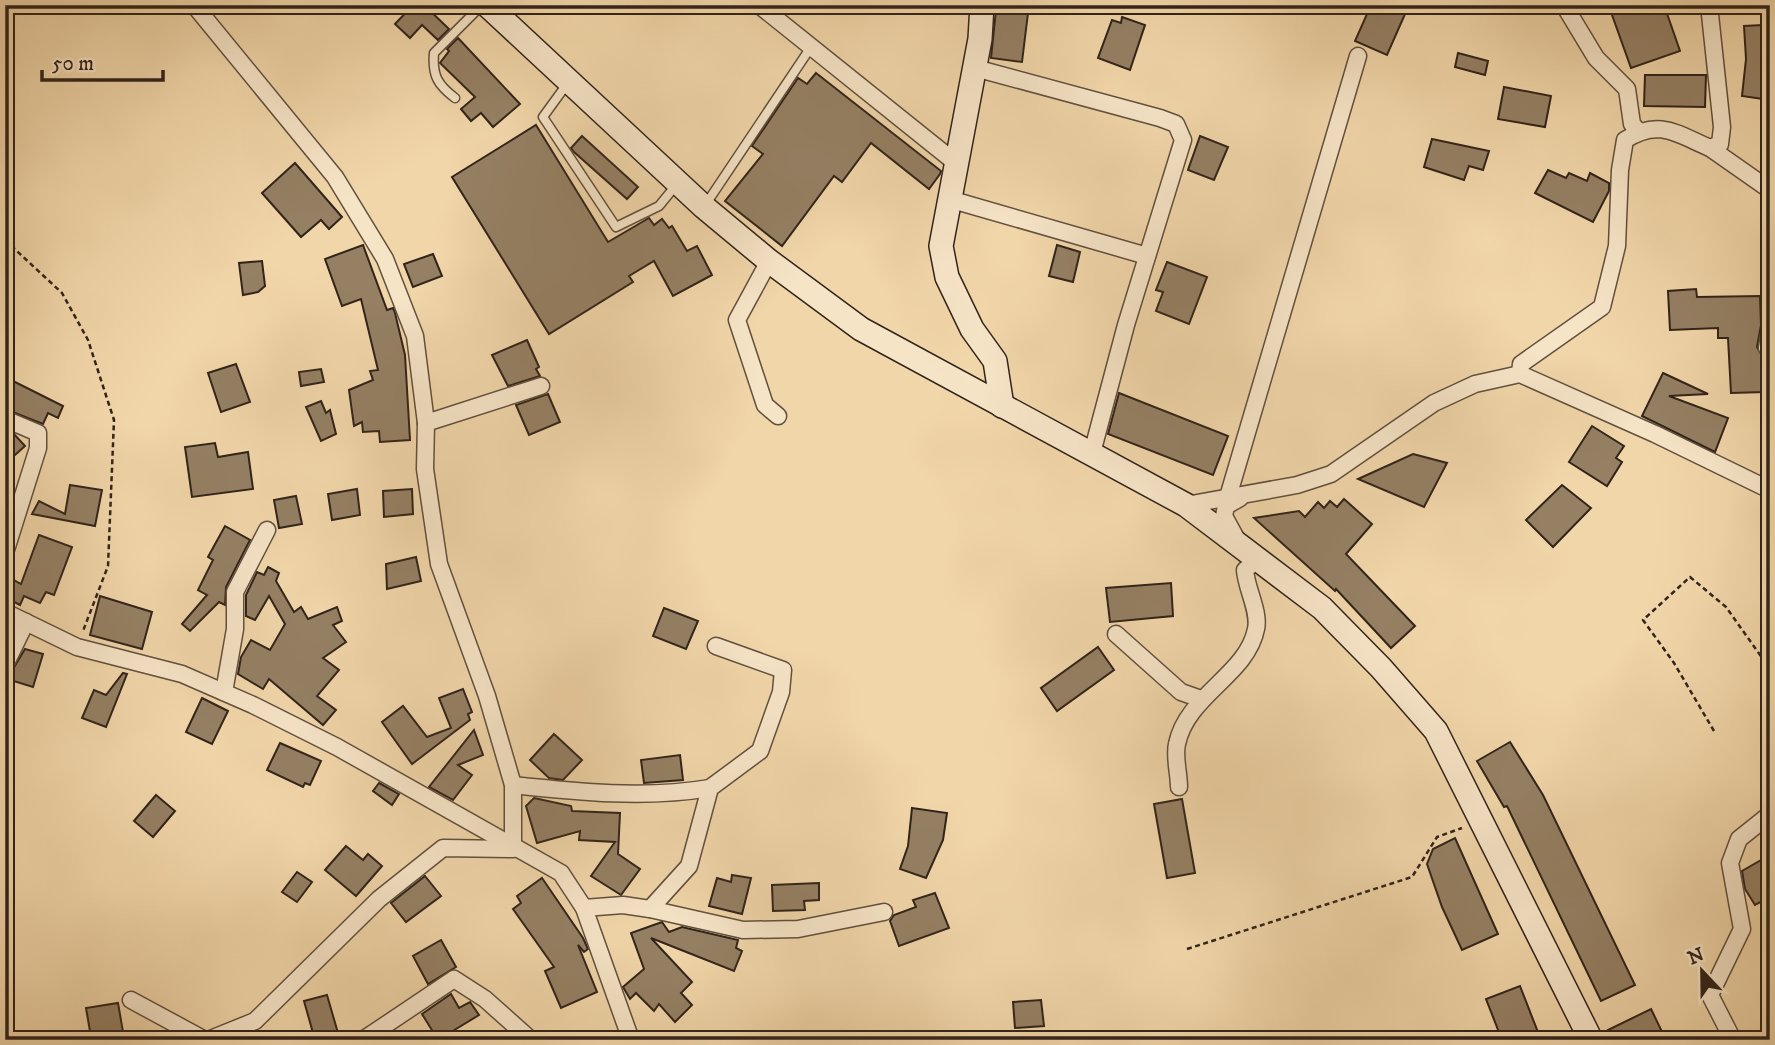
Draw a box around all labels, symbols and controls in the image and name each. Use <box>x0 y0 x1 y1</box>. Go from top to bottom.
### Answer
scale bar <box>42 38 163 82</box>
text: 50 m <box>52 51 94 77</box>
north arrow <box>1666 936 1736 1006</box>
text: N <box>1685 943 1708 970</box>

